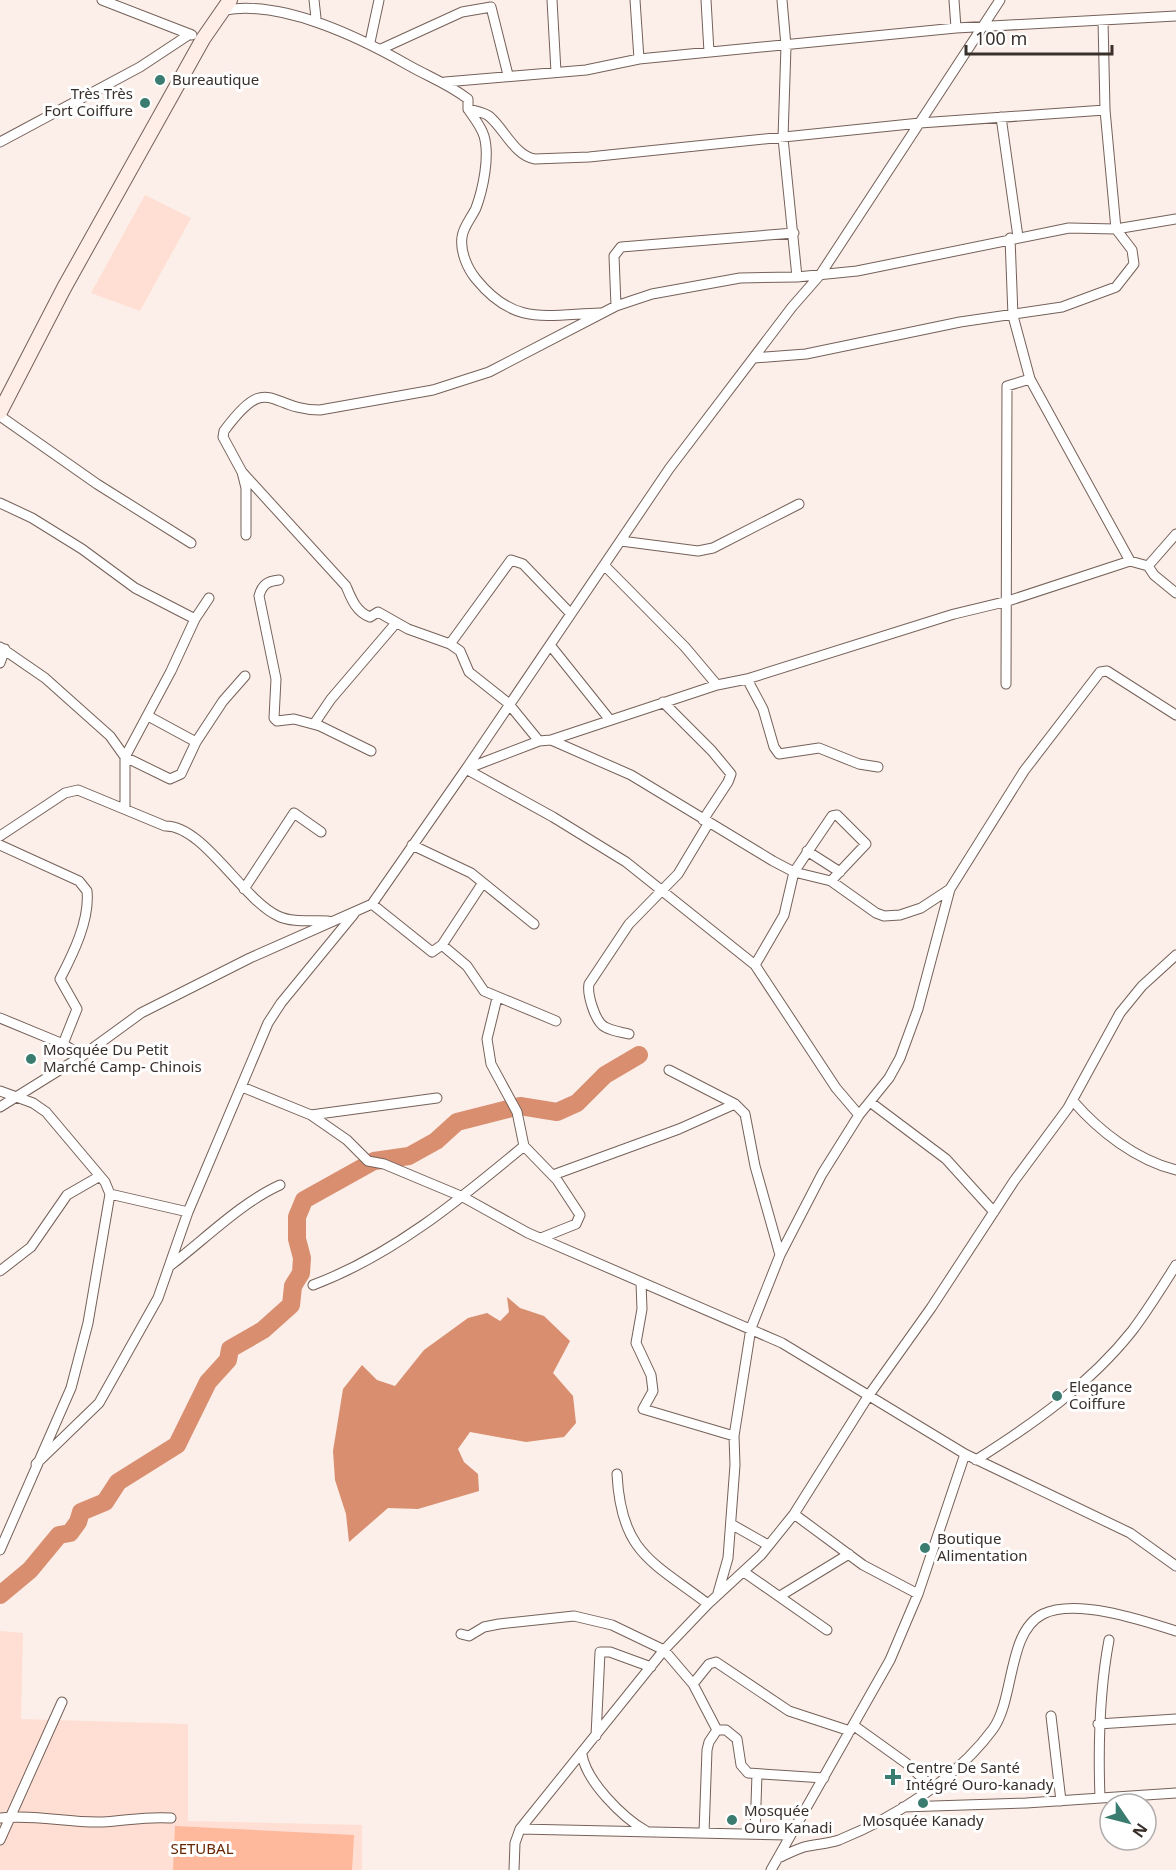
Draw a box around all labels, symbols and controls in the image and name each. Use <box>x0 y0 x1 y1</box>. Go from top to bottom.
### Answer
scale bar <box>966 18 1112 56</box>
text: 100 m <box>975 26 1027 50</box>
place label: Bureautique <box>172 69 259 89</box>
marker: Bureautique <box>153 73 167 87</box>
place label: Très Très Fort Coiffure <box>44 83 133 120</box>
marker: Très Très Fort Coiffure <box>138 96 152 110</box>
place label: Mosquée Du Petit Marché Camp- Chinois <box>43 1039 202 1076</box>
marker: Mosquée Du Petit Marché Camp- Chinois <box>24 1052 38 1066</box>
place label: Elegance Coiffure <box>1069 1376 1132 1413</box>
marker: Elegance Coiffure <box>1050 1389 1064 1403</box>
place label: Boutique Alimentation <box>937 1528 1028 1565</box>
marker: Boutique Alimentation <box>918 1541 932 1555</box>
place label: Centre De Santé Intégré Ouro-kanady <box>906 1757 1054 1794</box>
marker: Centre De Santé Intégré Ouro-kanady <box>884 1768 902 1786</box>
north arrow <box>1098 1792 1158 1852</box>
marker: Mosquée Kanady <box>916 1796 930 1810</box>
place label: Mosquée Ouro Kanadi <box>744 1800 832 1837</box>
place label: Mosquée Kanady <box>862 1810 984 1830</box>
marker: Mosquée Ouro Kanadi <box>725 1813 739 1827</box>
text: N <box>1128 1819 1153 1842</box>
park label: SETUBAL <box>170 1838 234 1858</box>

